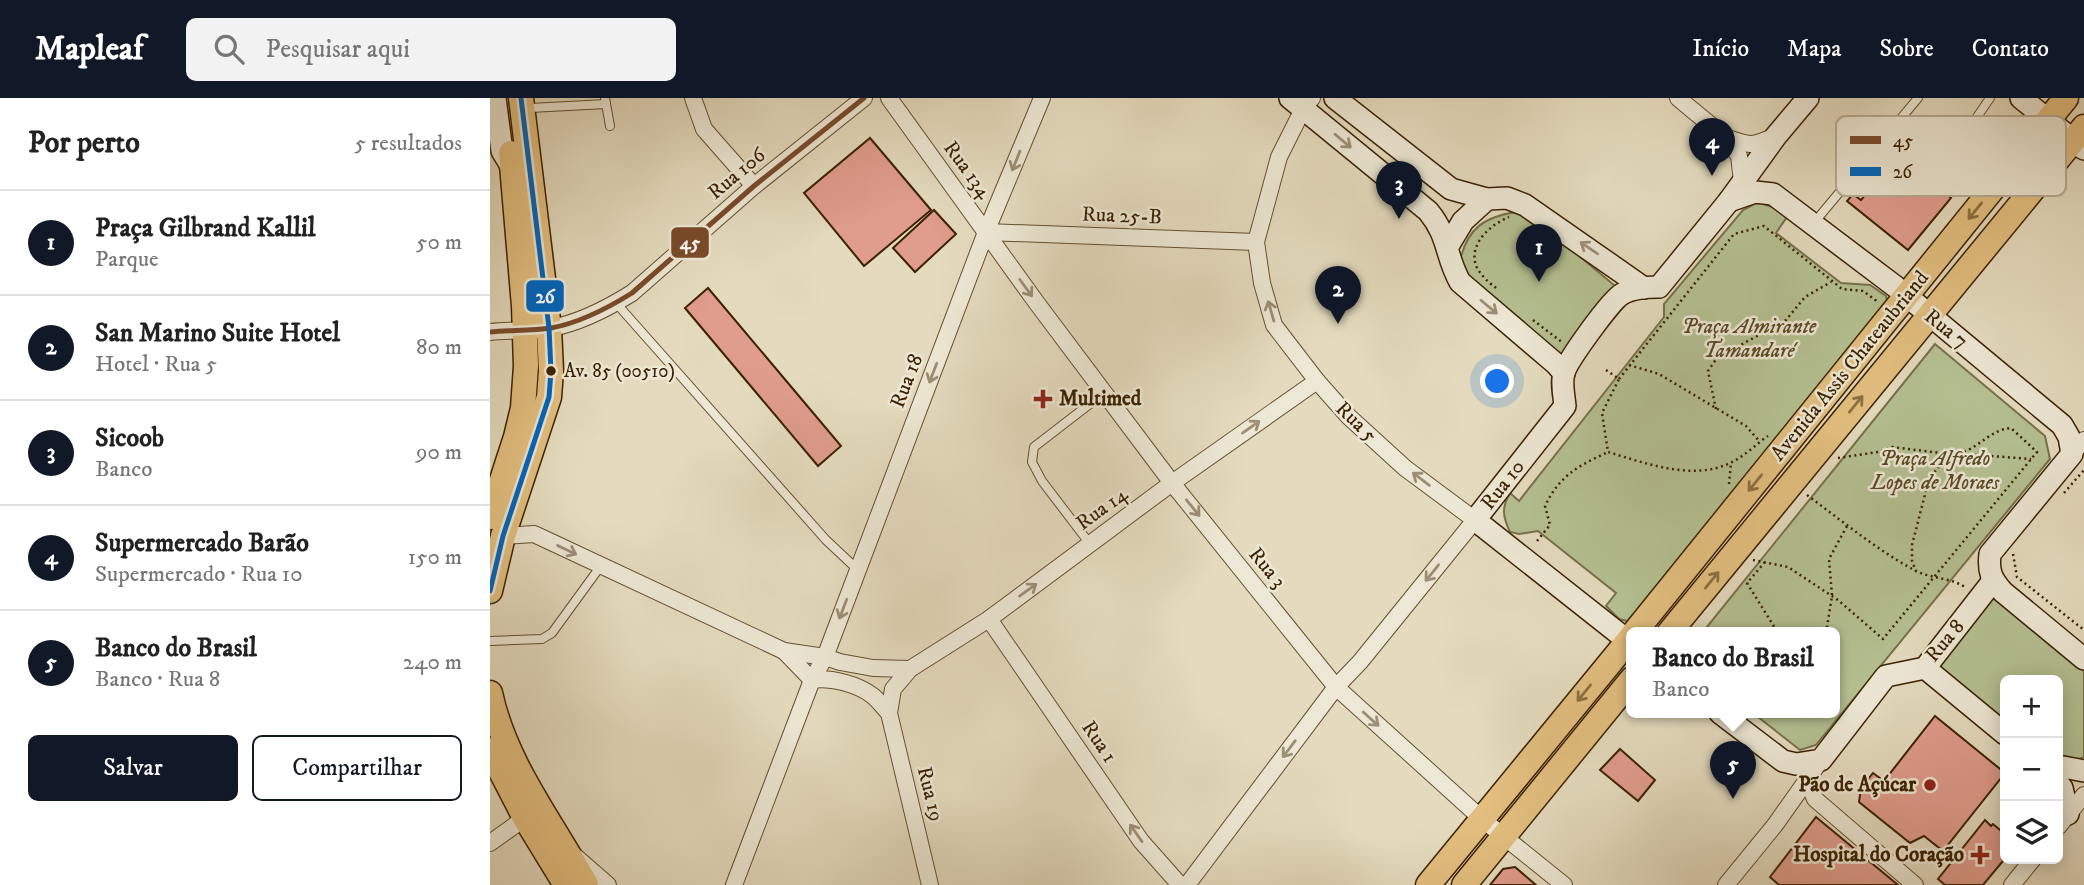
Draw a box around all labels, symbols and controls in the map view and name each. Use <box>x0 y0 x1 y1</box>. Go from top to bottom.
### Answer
search box <box>186 18 676 81</box>
text: Mapleaf <box>35 29 144 70</box>
icon: search <box>210 30 248 68</box>
text: Pesquisar aqui <box>266 33 410 66</box>
text: Início <box>1692 34 1749 64</box>
text: Mapa <box>1787 34 1841 64</box>
text: Sobre <box>1879 34 1934 64</box>
text: Contato <box>1972 34 2049 64</box>
legend <box>1836 116 2066 196</box>
pin: 4 <box>1689 118 1735 176</box>
text: Por perto <box>28 125 140 162</box>
text: 5 resultados <box>354 129 462 158</box>
text: 45 <box>1893 130 1914 153</box>
one-way arrow <box>1334 133 1352 149</box>
street label: Rua 134 <box>937 136 997 205</box>
street label: Rua 106 <box>703 142 772 206</box>
one-way arrow <box>1008 150 1021 171</box>
pin: 3 <box>1376 161 1422 219</box>
text: 26 <box>1893 161 1913 184</box>
street label: Rua 25-B <box>1082 202 1162 230</box>
one-way arrow <box>1967 202 1983 220</box>
text: Praça Gilbrand Kallil <box>95 212 316 245</box>
pin: 1 <box>1516 224 1562 282</box>
line badge: 45 <box>670 226 710 259</box>
text: 1 <box>47 228 55 257</box>
text: 50 m <box>416 228 462 257</box>
text: 45 <box>680 232 701 255</box>
one-way arrow <box>1580 241 1599 255</box>
text: Parque <box>95 245 159 274</box>
street label: Avenida Assis Chateaubriand <box>1765 265 1935 466</box>
pin: 2 <box>1315 266 1361 324</box>
one-way arrow <box>1019 278 1033 297</box>
line badge: 26 <box>525 279 565 313</box>
text: 26 <box>535 286 556 309</box>
one-way arrow <box>1480 299 1498 315</box>
one-way arrow <box>1263 301 1276 323</box>
street label: Rua 7 <box>1919 304 1973 354</box>
park label: Praça Almirante Tamandaré <box>1682 314 1817 364</box>
text: San Marino Suite Hotel <box>95 317 340 350</box>
text: 2 <box>45 333 57 362</box>
text: 80 m <box>416 333 462 362</box>
text: Hotel · Rua 5 <box>95 350 217 379</box>
street label: Rua 18 <box>885 350 929 412</box>
place label: Av. 85 (00510) <box>564 360 675 383</box>
one-way arrow <box>926 362 938 383</box>
marker: Av. 85 (00510) <box>544 364 558 378</box>
your location <box>1480 364 1514 398</box>
place label: Multimed <box>1059 386 1142 412</box>
marker: Multimed <box>1033 389 1053 409</box>
one-way arrow <box>1848 395 1864 413</box>
street label: Rua 5 <box>1330 396 1382 448</box>
one-way arrow <box>1241 420 1260 434</box>
text: Sicoob <box>95 422 164 455</box>
text: 3 <box>47 438 55 467</box>
text: 90 m <box>416 438 462 467</box>
park label: Praça Alfredo Lopes de Moraes <box>1870 446 2000 496</box>
text: Banco <box>95 455 152 484</box>
street label: Rua 10 <box>1475 455 1531 515</box>
one-way arrow <box>1411 472 1430 487</box>
one-way arrow <box>1747 474 1763 492</box>
street label: Rua 14 <box>1071 481 1134 536</box>
one-way arrow <box>1185 499 1200 517</box>
text: Supermercado Barão <box>95 527 309 560</box>
street label: Rua 3 <box>1243 542 1291 594</box>
text: 4 <box>44 543 58 572</box>
text: 150 m <box>408 543 462 572</box>
one-way arrow <box>556 544 577 557</box>
text: Supermercado · Rua 10 <box>95 560 303 589</box>
one-way arrow <box>1425 563 1440 581</box>
one-way arrow <box>1704 571 1720 589</box>
one-way arrow <box>1018 583 1037 598</box>
one-way arrow <box>836 597 849 619</box>
street label: Rua 8 <box>1920 614 1970 668</box>
popup <box>1626 627 1840 718</box>
text: Banco do Brasil <box>95 632 257 665</box>
text: Banco do Brasil <box>1652 642 1814 675</box>
text: 5 <box>45 648 57 677</box>
text: 240 m <box>403 648 462 677</box>
text: Banco · Rua 8 <box>95 665 220 694</box>
text: Banco <box>1652 675 1709 704</box>
map controls <box>2000 675 2063 864</box>
button: + <box>2000 675 2063 738</box>
one-way arrow <box>1577 684 1592 702</box>
one-way arrow <box>1362 710 1379 727</box>
street label: Rua 1 <box>1076 716 1122 768</box>
button: Salvar <box>28 735 238 801</box>
button: Compartilhar <box>252 735 462 801</box>
button: − <box>2000 738 2063 801</box>
one-way arrow <box>1282 739 1296 758</box>
pin: 5 <box>1710 741 1756 799</box>
street label: Rua 19 <box>911 764 949 824</box>
place label: Pão de Açúcar <box>1798 772 1917 798</box>
marker: Pão de Açúcar <box>1922 777 1938 793</box>
button: layers <box>2000 801 2063 864</box>
one-way arrow <box>1129 824 1143 843</box>
place label: Hospital do Coração <box>1793 842 1964 868</box>
marker: Hospital do Coração <box>1970 845 1990 865</box>

